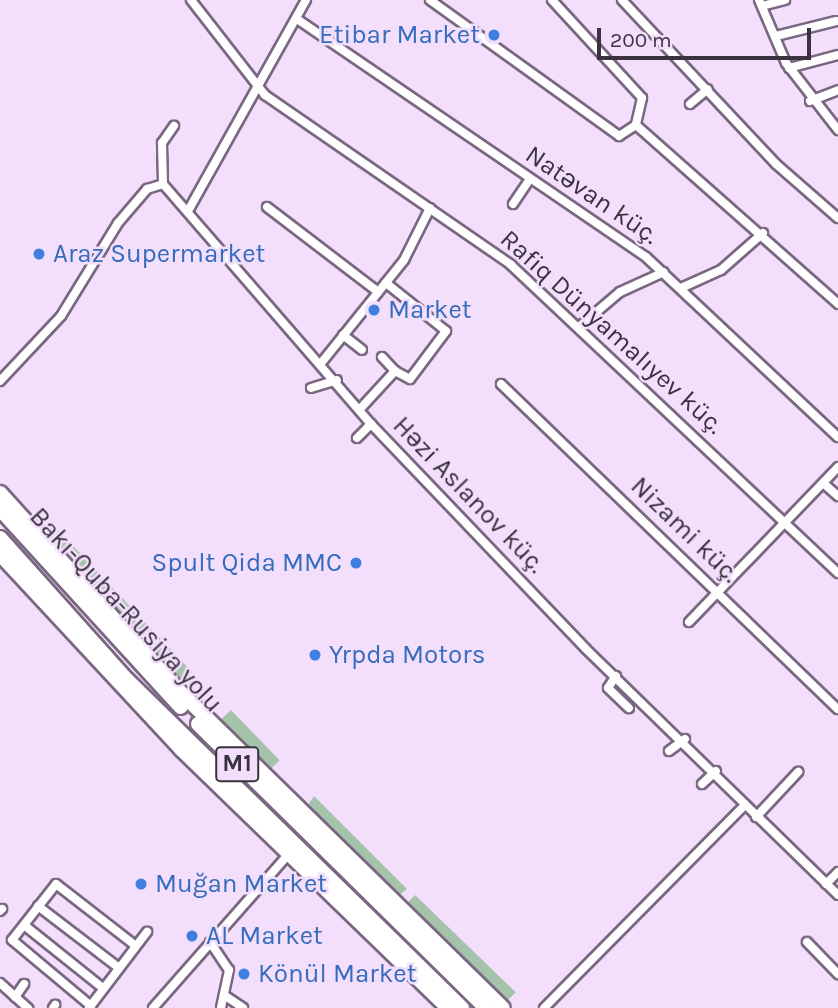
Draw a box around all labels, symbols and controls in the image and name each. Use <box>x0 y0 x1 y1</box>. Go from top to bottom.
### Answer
scale bar <box>600 14 814 58</box>
place label: Etibar Market <box>319 19 480 51</box>
marker: Etibar Market <box>486 27 502 43</box>
text: 200 m <box>610 28 672 52</box>
street label: Natəvan küç. <box>519 139 665 251</box>
street label: Rafiq Dünyamalıyev küç. <box>494 223 730 441</box>
place label: Araz Supermarket <box>53 238 265 270</box>
marker: Araz Supermarket <box>31 246 47 262</box>
place label: Market <box>388 294 472 326</box>
marker: Market <box>366 302 382 318</box>
street label: Həzi Aslanov küç. <box>386 410 552 580</box>
street label: Nizami küç. <box>624 471 746 589</box>
street label: Bakı-Quba-Rusiya yolu <box>23 501 229 719</box>
place label: Spult Qida MMC <box>152 547 342 579</box>
marker: Spult Qida MMC <box>348 555 364 571</box>
place label: Yrpda Motors <box>329 639 485 671</box>
marker: Yrpda Motors <box>307 647 323 663</box>
road number: M1 <box>214 744 260 784</box>
place label: Muğan Market <box>155 868 327 900</box>
marker: Muğan Market <box>133 876 149 892</box>
place label: AL Market <box>206 920 323 952</box>
marker: AL Market <box>184 928 200 944</box>
place label: Könül Market <box>258 958 416 990</box>
marker: Könül Market <box>236 966 252 982</box>

